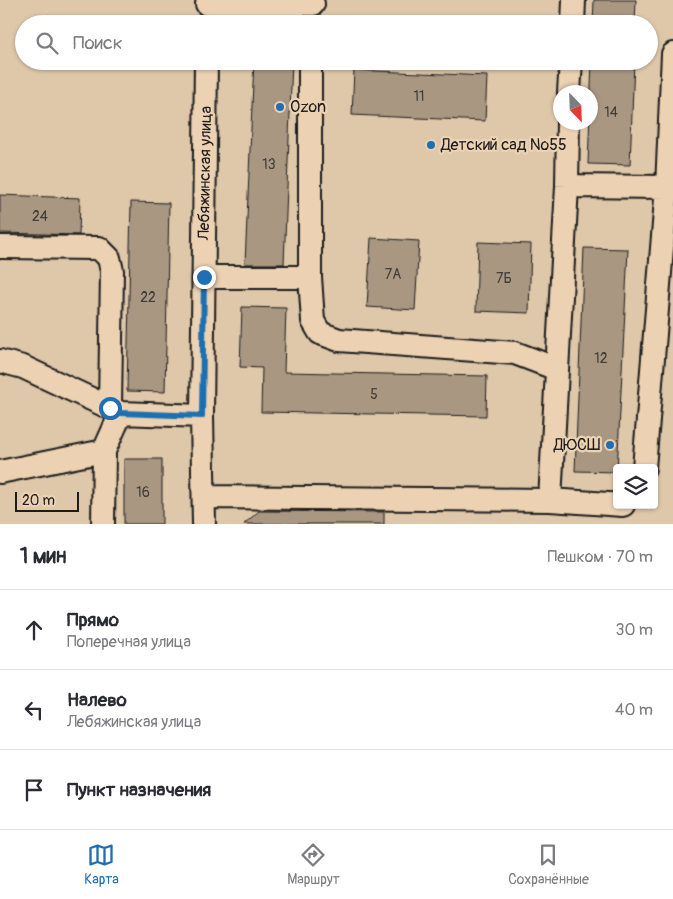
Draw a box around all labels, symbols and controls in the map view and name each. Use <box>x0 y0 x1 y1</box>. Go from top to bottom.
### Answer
search box <box>15 15 658 70</box>
icon: search <box>33 29 61 57</box>
text: Поиск <box>73 31 123 55</box>
north arrow <box>553 85 598 130</box>
house number: 11 <box>414 88 424 105</box>
place label: Ozon <box>290 97 326 117</box>
marker: Ozon <box>274 101 286 113</box>
house number: 14 <box>604 104 618 121</box>
street label: Лебяжинская улица <box>194 106 216 241</box>
place label: Детский сад №55 <box>440 135 567 155</box>
marker: Детский сад №55 <box>425 139 437 151</box>
house number: 13 <box>262 156 276 173</box>
house number: 24 <box>32 208 48 225</box>
route end <box>193 266 216 289</box>
house number: 7А <box>385 266 401 283</box>
house number: 7Б <box>496 270 512 287</box>
house number: 22 <box>140 289 156 306</box>
house number: 12 <box>594 350 608 367</box>
house number: 5 <box>370 386 378 403</box>
route start <box>99 397 122 420</box>
place label: ДЮСШ <box>553 435 600 455</box>
marker: ДЮСШ <box>604 439 616 451</box>
map controls <box>613 464 658 509</box>
button: layers <box>613 464 658 509</box>
house number: 16 <box>136 484 150 501</box>
scale bar <box>15 489 79 512</box>
text: 20 m <box>22 492 55 509</box>
text: 1 мин <box>20 543 66 570</box>
text: Пешком · 70 m <box>548 547 653 567</box>
text: Прямо <box>67 608 119 632</box>
icon: ahead <box>20 616 48 644</box>
text: 30 m <box>615 620 653 640</box>
text: Поперечная улица <box>67 632 191 652</box>
text: Налево <box>67 688 127 712</box>
icon: left <box>20 696 48 724</box>
text: 40 m <box>615 700 653 720</box>
text: Лебяжинская улица <box>67 712 201 732</box>
icon: arrive <box>20 776 48 804</box>
text: Пункт назначения <box>67 778 211 802</box>
tab: Карта <box>84 841 119 888</box>
tab: Маршрут <box>287 841 340 888</box>
tab: Сохранённые <box>508 841 589 888</box>

